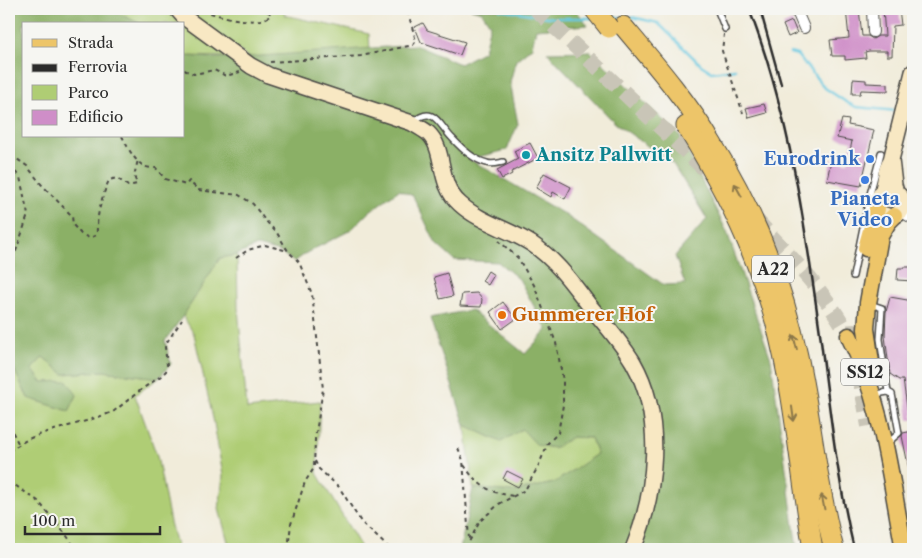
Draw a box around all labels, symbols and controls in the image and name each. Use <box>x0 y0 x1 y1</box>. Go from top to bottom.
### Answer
legend <box>22 22 185 138</box>
text: Strada <box>68 33 114 52</box>
text: Ferrovia <box>68 57 127 76</box>
text: Parco <box>68 83 109 102</box>
text: Edificio <box>68 107 123 126</box>
place label: Ansitz Pallwitt <box>535 144 673 166</box>
place label: Eurodrink <box>764 148 861 170</box>
marker: Ansitz Pallwitt <box>520 149 532 161</box>
marker: Eurodrink <box>864 153 876 165</box>
marker: Pianeta Video <box>859 174 871 186</box>
one-way arrow <box>733 183 743 198</box>
place label: Pianeta Video <box>830 188 901 231</box>
road number: A22 <box>752 255 794 282</box>
place label: Gummerer Hof <box>512 304 656 326</box>
marker: Gummerer Hof <box>496 309 508 321</box>
one-way arrow <box>790 334 799 350</box>
road number: SS12 <box>841 358 889 386</box>
one-way arrow <box>788 405 798 421</box>
one-way arrow <box>818 494 828 510</box>
scale bar <box>25 503 160 535</box>
text: 100 m <box>32 511 75 530</box>

